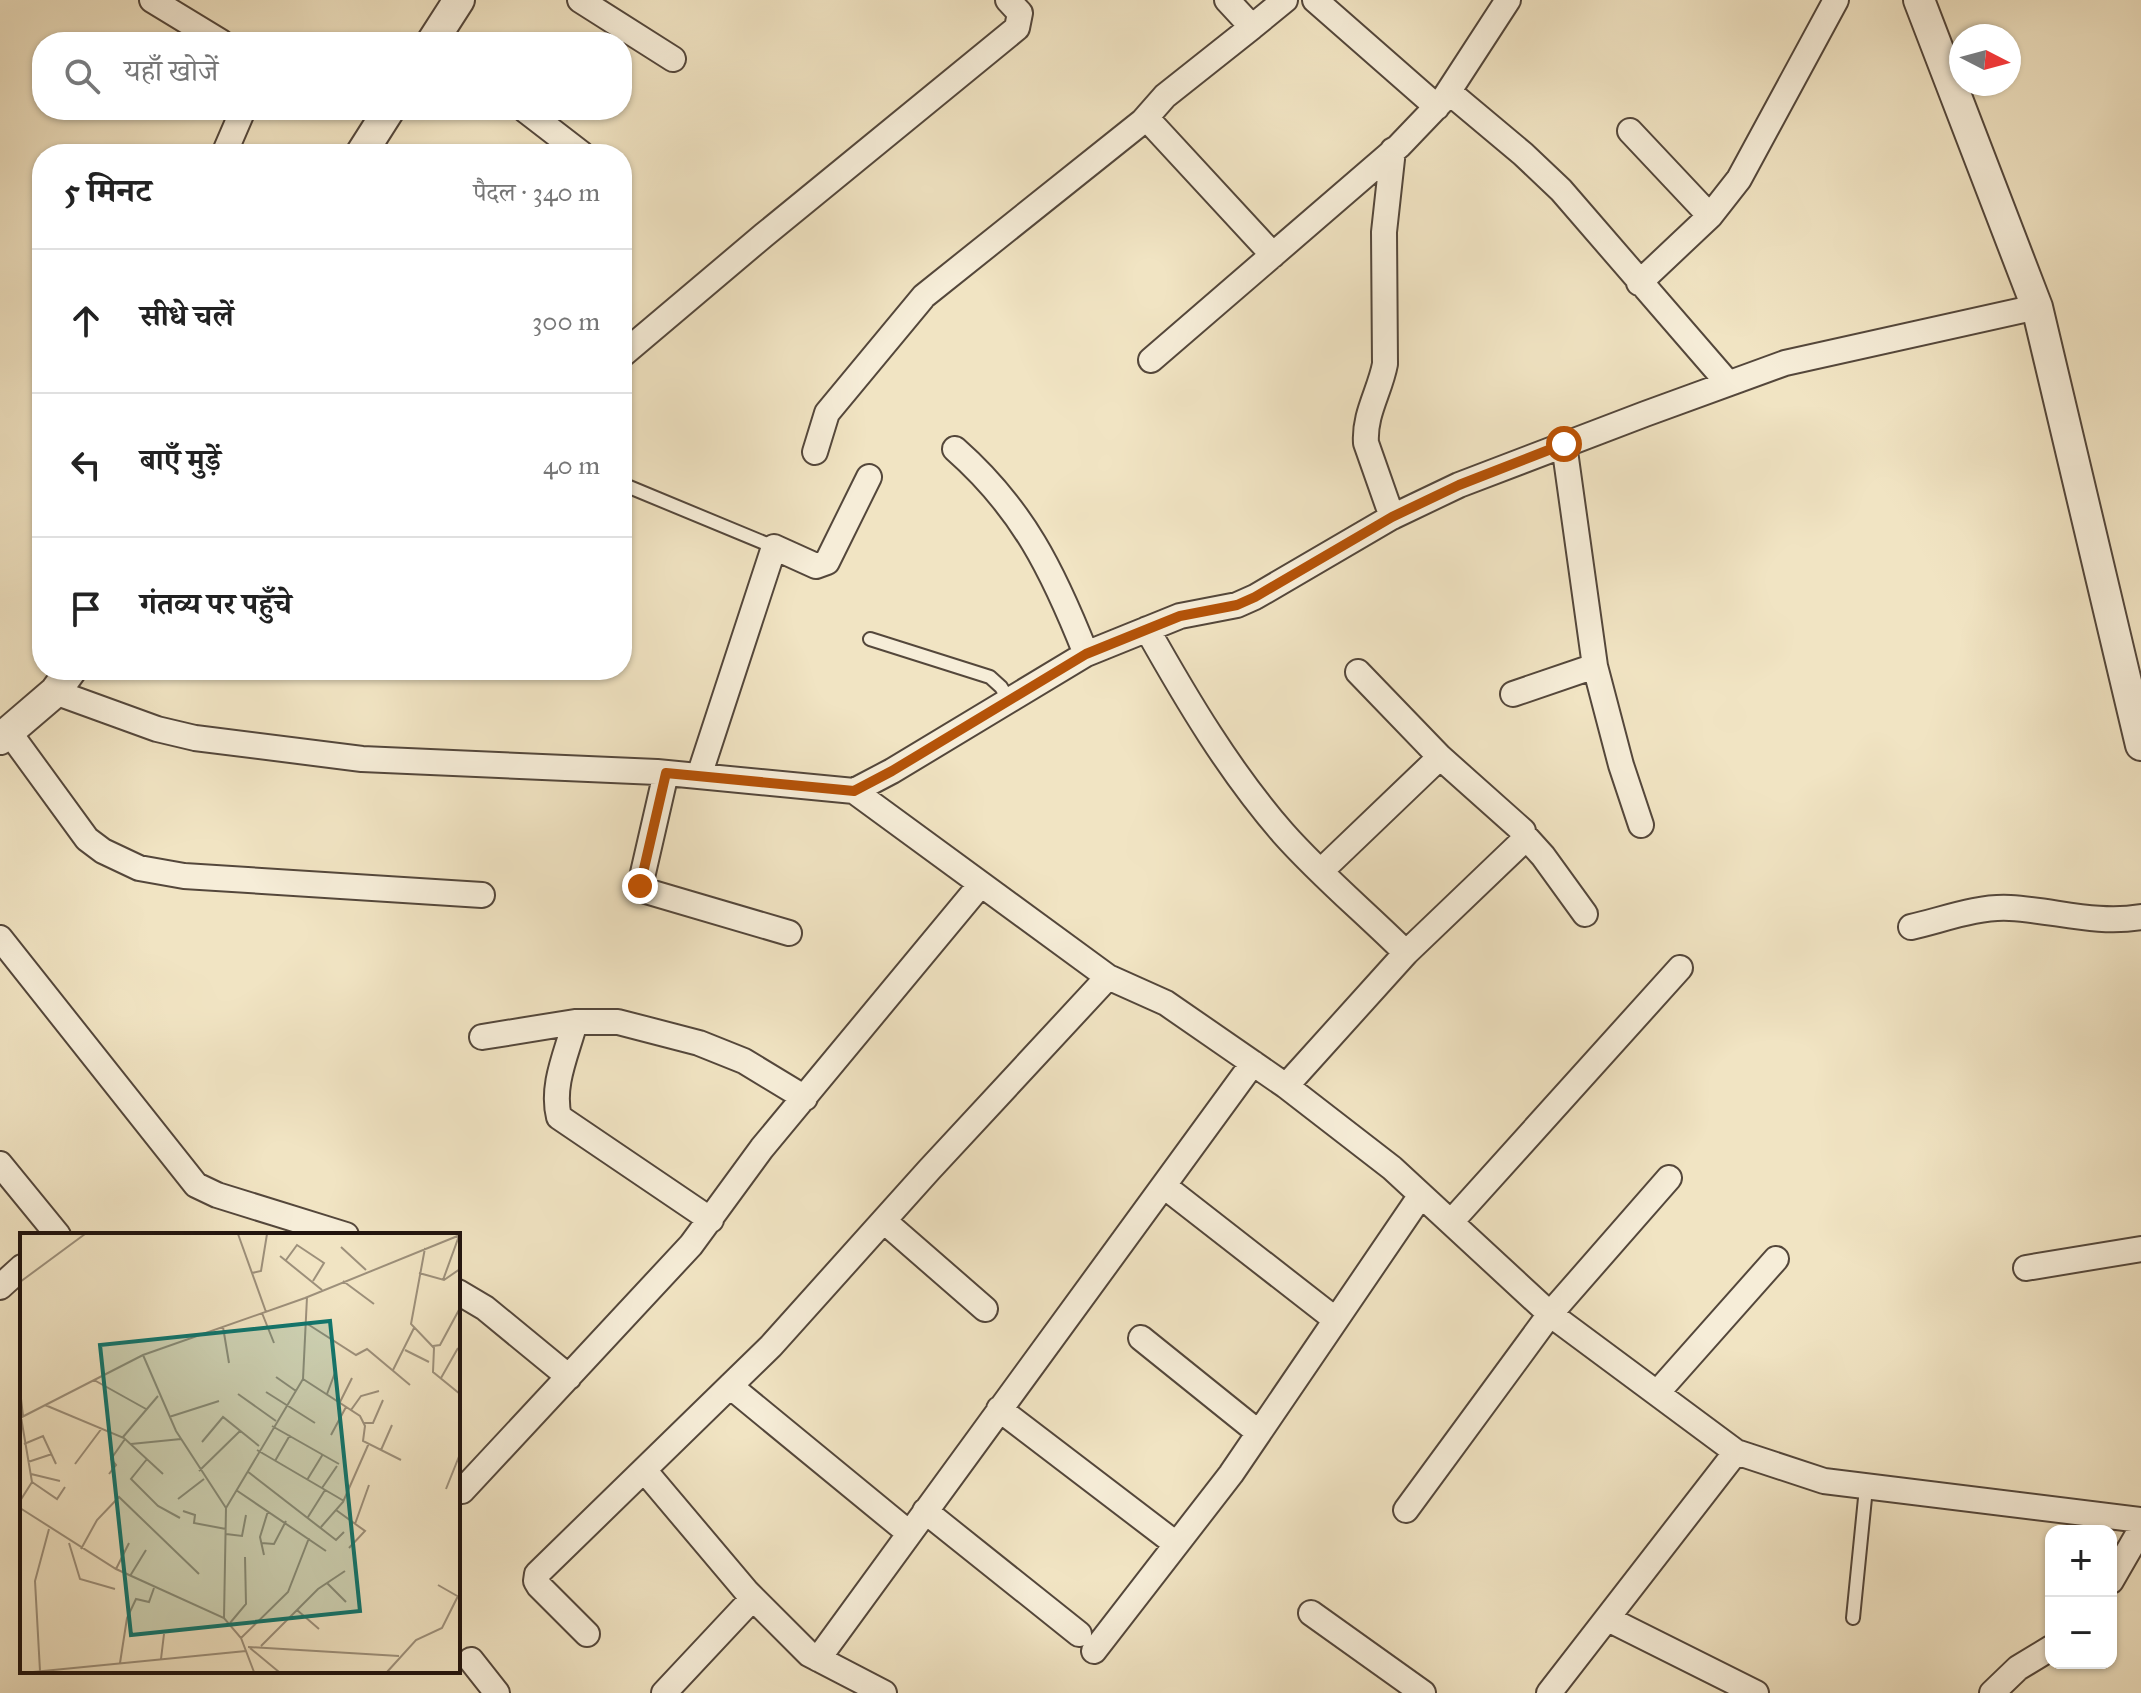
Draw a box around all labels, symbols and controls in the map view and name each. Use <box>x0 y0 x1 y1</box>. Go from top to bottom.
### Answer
north arrow <box>1949 24 2021 96</box>
search box <box>32 32 632 120</box>
text: यहाँ खोजें <box>124 53 218 89</box>
icon: search <box>60 54 104 98</box>
text: 5 मिनट <box>64 170 152 211</box>
text: पैदल · 340 m <box>473 176 600 208</box>
text: सीधे चलें <box>140 298 233 334</box>
icon: ahead <box>64 299 108 343</box>
text: 300 m <box>532 305 600 337</box>
route start <box>1546 426 1582 462</box>
text: बाएँ मुड़ें <box>140 442 221 478</box>
icon: left <box>64 443 108 487</box>
text: 40 m <box>543 449 600 481</box>
text: गंतव्य पर पहुँचे <box>140 586 292 622</box>
icon: arrive <box>64 587 108 631</box>
route end <box>622 868 658 904</box>
inset map <box>20 1233 460 1673</box>
map controls <box>2045 1525 2117 1669</box>
button: + <box>2045 1525 2117 1597</box>
button: − <box>2045 1597 2117 1669</box>

